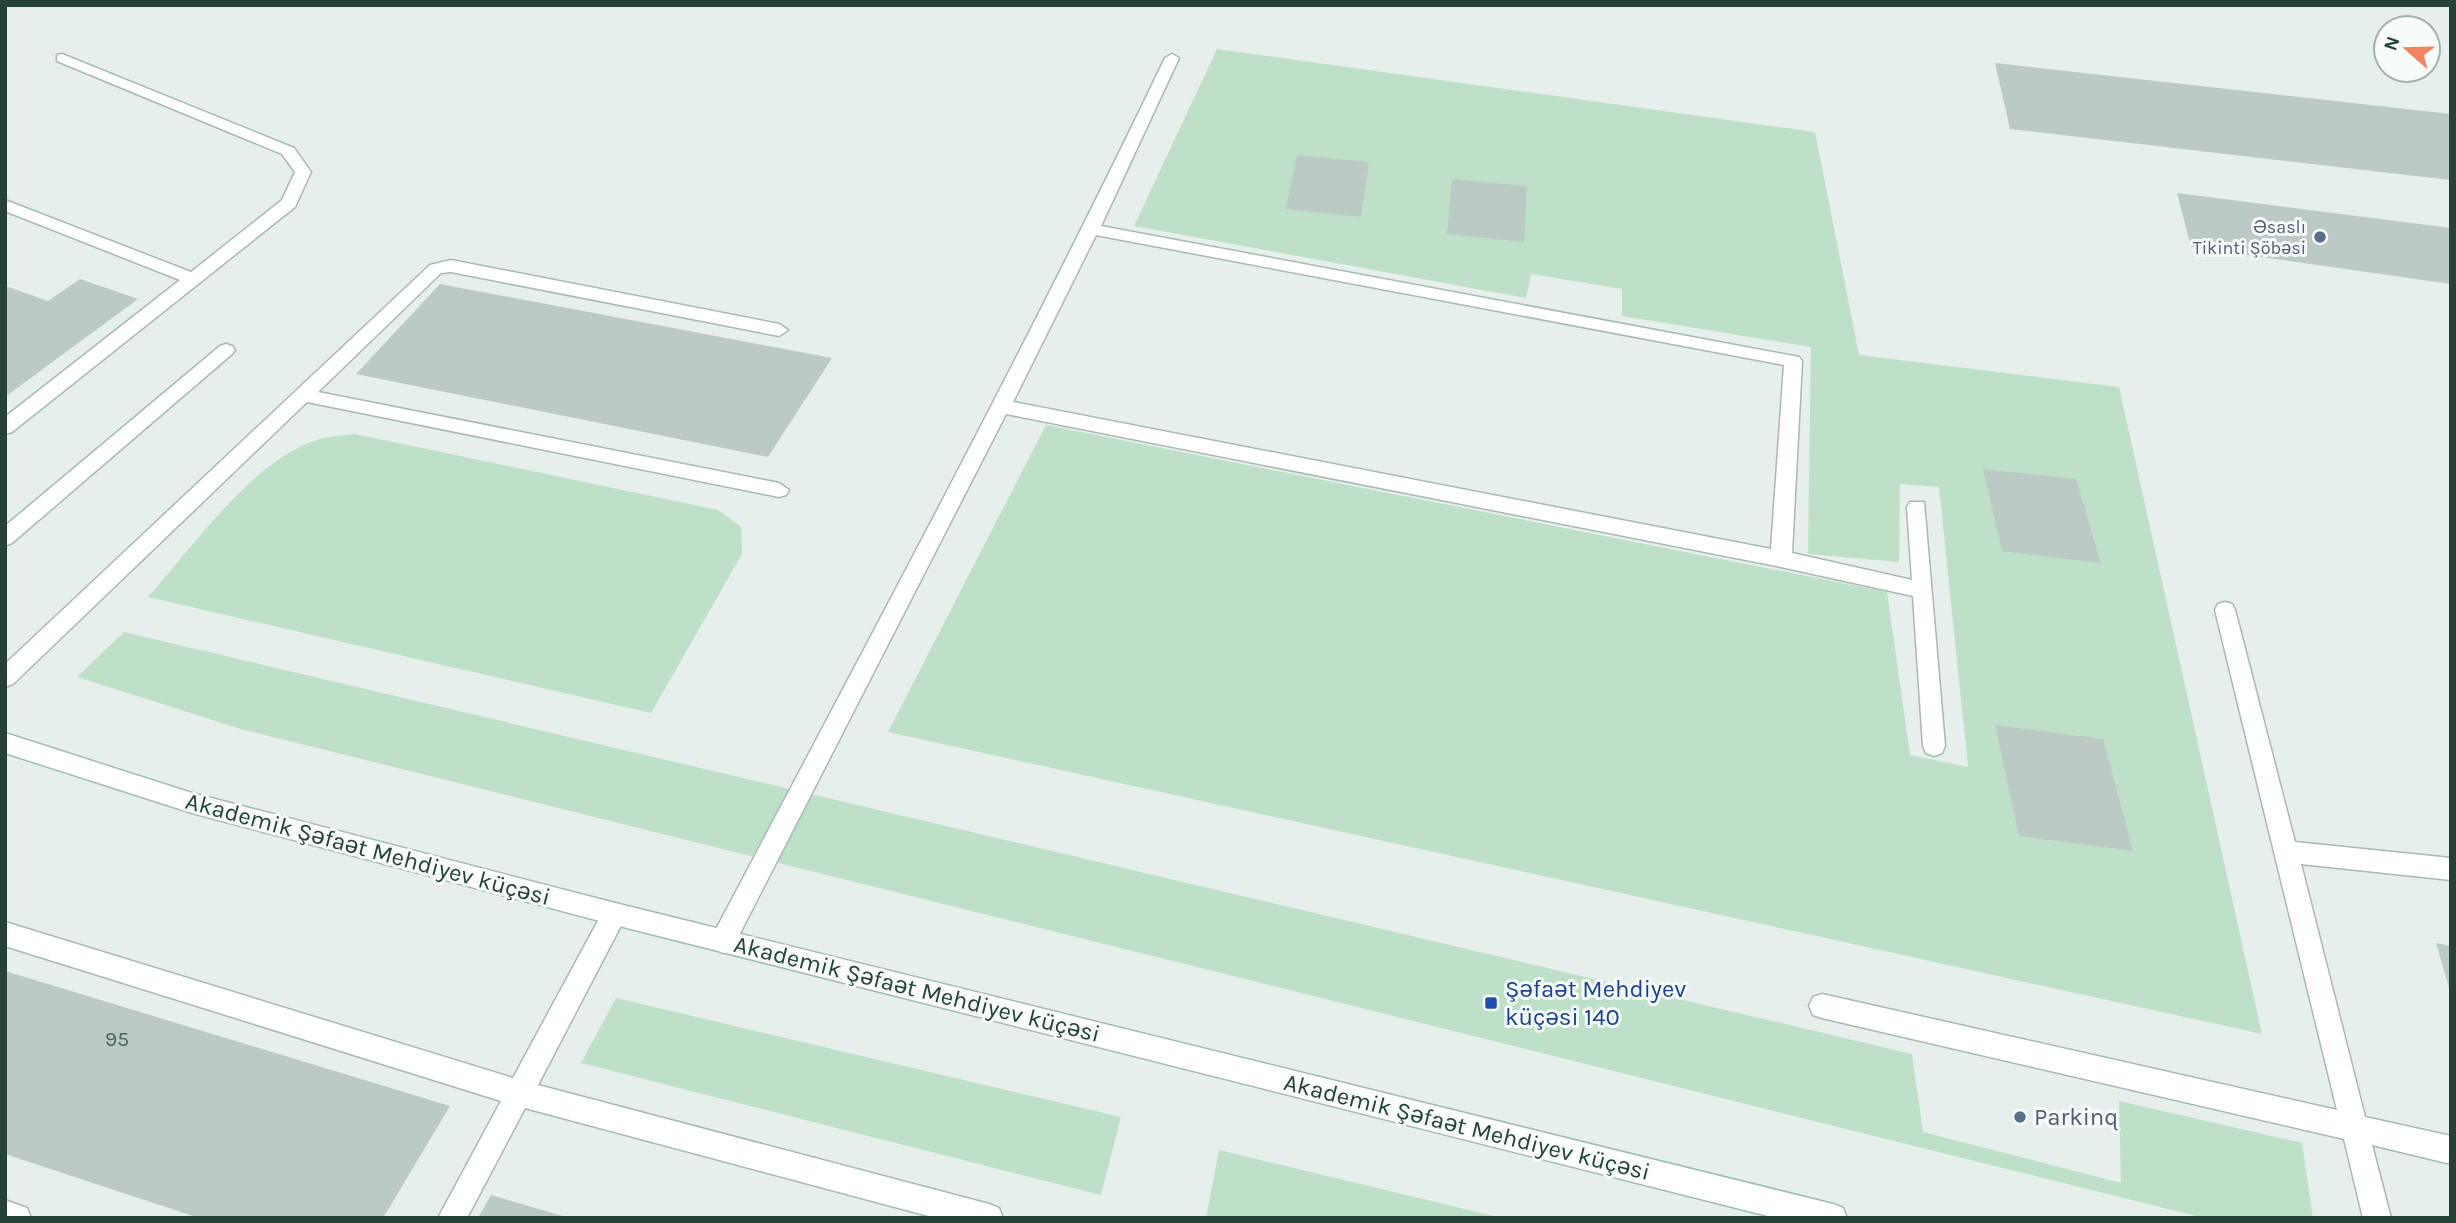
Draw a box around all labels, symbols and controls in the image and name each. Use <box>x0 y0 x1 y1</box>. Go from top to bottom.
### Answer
north arrow <box>2372 14 2442 84</box>
text: N <box>2379 33 2405 54</box>
place label: Əsaslı Tikinti Şöbəsi <box>2193 216 2306 259</box>
marker: Əsaslı Tikinti Şöbəsi <box>2312 229 2328 245</box>
street label: Akademik Şəfaət Mehdiyev küçəsi <box>183 787 553 911</box>
street label: Akademik Şəfaət Mehdiyev küçəsi <box>731 930 1103 1048</box>
place label: Şəfaət Mehdiyev küçəsi 140 <box>1505 975 1686 1031</box>
marker: Şəfaət Mehdiyev küçəsi 140 <box>1483 995 1499 1011</box>
house number: 95 <box>105 1027 129 1051</box>
street label: Akademik Şəfaət Mehdiyev küçəsi <box>1281 1068 1653 1186</box>
place label: Parkinq <box>2034 1103 2118 1131</box>
marker: Parkinq <box>2012 1109 2028 1125</box>

